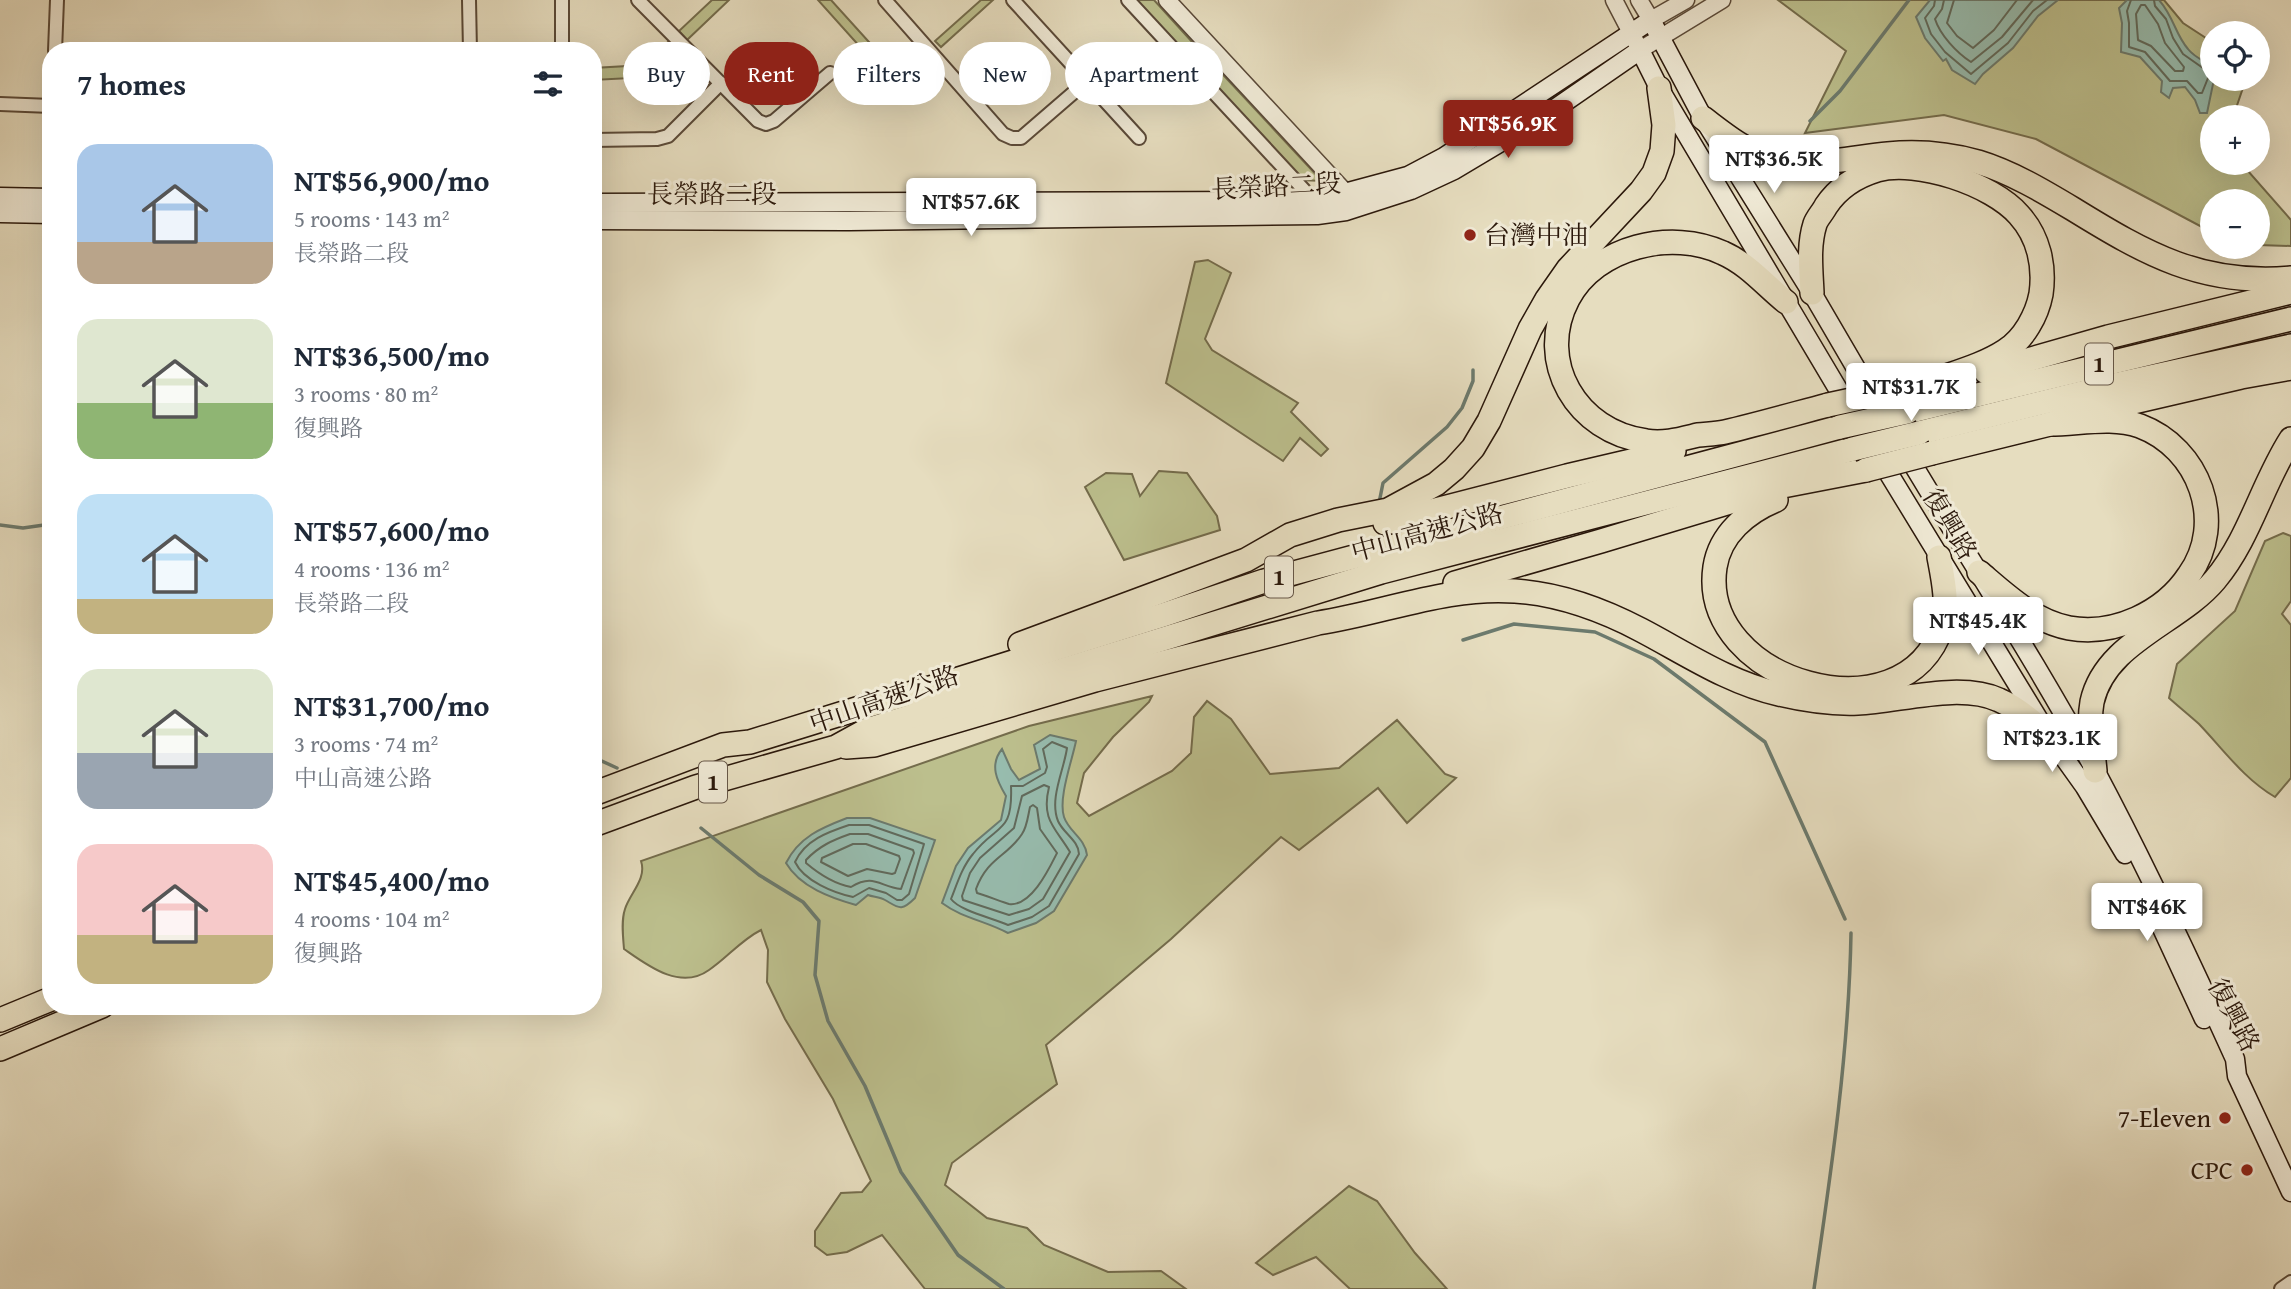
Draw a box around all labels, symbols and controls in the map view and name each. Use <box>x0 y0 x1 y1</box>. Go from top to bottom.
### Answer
map controls <box>2200 21 2270 259</box>
button: locate <box>2200 21 2270 91</box>
chip: Buy <box>623 42 710 105</box>
chip: Rent <box>724 42 819 105</box>
chip: Filters <box>833 42 945 105</box>
chip: New <box>959 42 1051 105</box>
chip: Apartment <box>1065 42 1223 105</box>
text: 7 homes <box>77 62 186 106</box>
icon: filters <box>529 65 567 103</box>
pin: NT$56.9K <box>1436 100 1580 160</box>
button: + <box>2200 105 2270 175</box>
text: NT$56.9K <box>1459 106 1557 139</box>
pin: NT$36.5K <box>1702 136 1846 195</box>
text: NT$36.5K <box>1725 141 1823 174</box>
text: NT$56,900/mo <box>294 158 490 202</box>
street label: 長榮路二段 <box>1210 163 1342 208</box>
icon: home <box>133 172 217 256</box>
street label: 長榮路二段 <box>647 174 777 213</box>
pin: NT$57.6K <box>899 178 1043 238</box>
text: NT$57.6K <box>922 184 1020 217</box>
button: − <box>2200 189 2270 259</box>
text: 5 rooms · 143 m² <box>294 202 449 235</box>
place label: 台灣中油 <box>1484 215 1588 254</box>
marker: 台灣中油 <box>1462 227 1478 243</box>
text: 長榮路二段 <box>294 236 409 269</box>
text: NT$36,500/mo <box>294 333 490 377</box>
road number: 1 <box>2085 344 2113 384</box>
icon: home <box>133 347 217 431</box>
pin: NT$31.7K <box>1839 364 1983 423</box>
text: NT$31.7K <box>1862 369 1960 402</box>
text: 3 rooms · 80 m² <box>294 377 438 410</box>
text: 復興路 <box>294 411 363 444</box>
street label: 復興路 <box>1914 480 1987 567</box>
street label: 中山高速公路 <box>1346 492 1507 571</box>
text: NT$57,600/mo <box>294 508 490 552</box>
icon: home <box>133 522 217 606</box>
text: 4 rooms · 136 m² <box>294 552 449 585</box>
road number: 1 <box>1265 556 1293 598</box>
text: 長榮路二段 <box>294 586 409 619</box>
pin: NT$45.4K <box>1906 598 2050 657</box>
text: NT$45.4K <box>1929 603 2027 636</box>
street label: 中山高速公路 <box>804 655 964 742</box>
text: NT$31,700/mo <box>294 683 490 727</box>
icon: home <box>133 697 217 781</box>
pin: NT$23.1K <box>1980 714 2124 774</box>
text: NT$23.1K <box>2003 720 2101 753</box>
text: 3 rooms · 74 m² <box>294 727 438 760</box>
text: 中山高速公路 <box>294 761 432 794</box>
road number: 1 <box>699 762 727 802</box>
text: NT$45,400/mo <box>294 858 490 902</box>
icon: home <box>133 872 217 956</box>
pin: NT$46K <box>2090 884 2204 943</box>
text: NT$46K <box>2107 889 2187 922</box>
text: 4 rooms · 104 m² <box>294 902 449 935</box>
text: 復興路 <box>294 936 363 969</box>
street label: 復興路 <box>2199 971 2270 1058</box>
place label: 7-Eleven <box>2118 1098 2211 1137</box>
marker: 7-Eleven <box>2217 1110 2233 1126</box>
place label: CPC <box>2191 1150 2233 1189</box>
marker: CPC <box>2239 1162 2255 1178</box>

